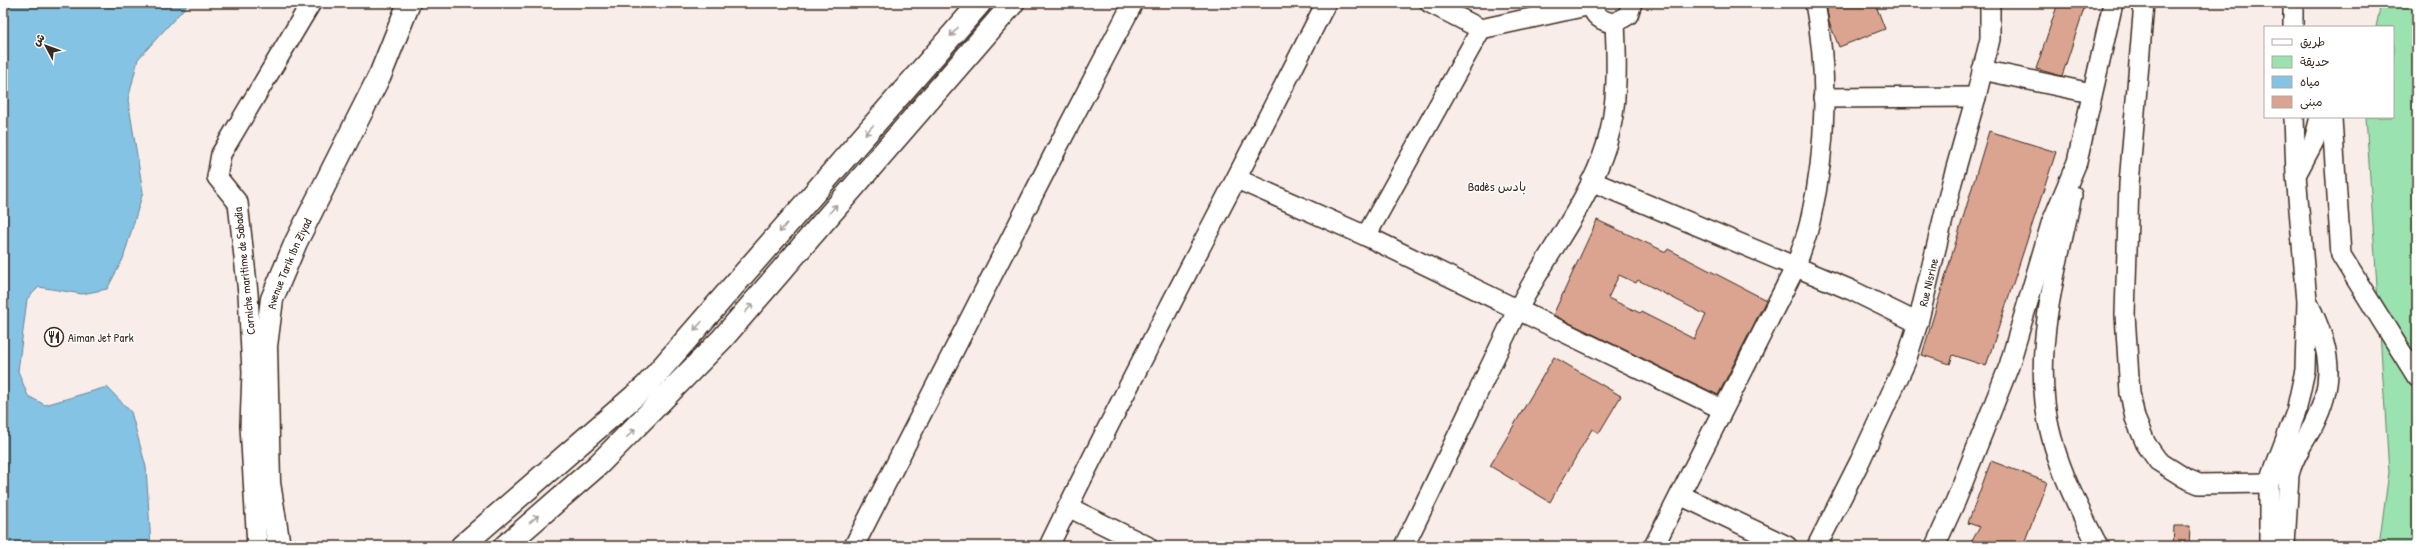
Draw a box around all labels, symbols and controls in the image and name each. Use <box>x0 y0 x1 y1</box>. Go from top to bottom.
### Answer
north arrow <box>26 26 66 66</box>
legend <box>2264 26 2394 118</box>
one-way arrow <box>950 27 959 38</box>
text: ش <box>29 30 48 49</box>
text: طريق <box>2300 33 2325 50</box>
text: حديقة <box>2300 53 2329 70</box>
text: مياه <box>2300 73 2320 90</box>
text: مبنى <box>2300 93 2323 110</box>
one-way arrow <box>864 125 873 135</box>
district label: Badès بادس <box>1468 177 1526 195</box>
one-way arrow <box>829 204 838 214</box>
street label: Corniche maritime de Sabadia <box>229 206 259 336</box>
street label: Avenue Tarik Ibn Ziyad <box>262 215 315 310</box>
one-way arrow <box>779 223 788 234</box>
street label: Rue Nisrine <box>1914 256 1942 308</box>
one-way arrow <box>745 303 754 313</box>
one-way arrow <box>693 321 702 331</box>
restaurant icon: Aiman Jet Park <box>43 326 65 348</box>
place label: Aiman Jet Park <box>68 329 134 346</box>
one-way arrow <box>626 428 636 438</box>
one-way arrow <box>529 515 539 524</box>

